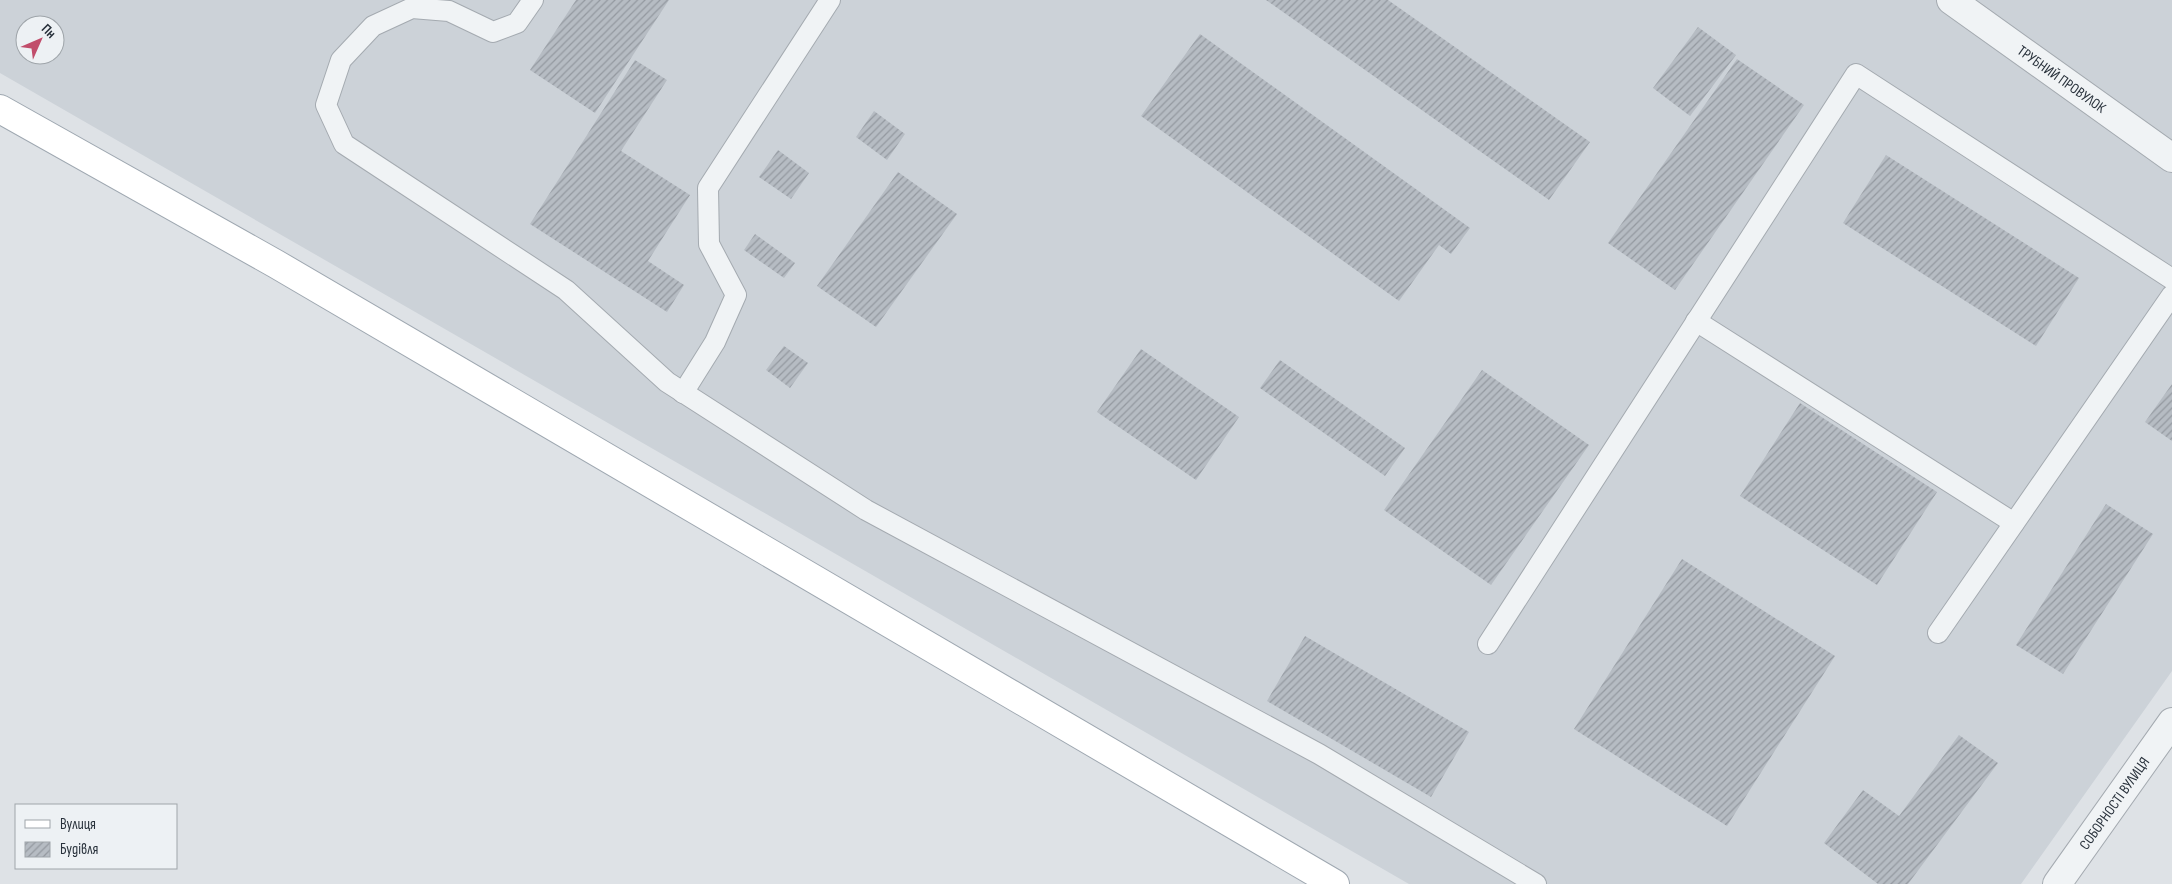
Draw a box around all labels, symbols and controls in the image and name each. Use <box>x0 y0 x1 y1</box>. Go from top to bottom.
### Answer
north arrow <box>15 15 65 65</box>
text: Пн <box>38 20 60 42</box>
street label: ТРУБНИЙ ПРОВУЛОК <box>2013 41 2110 118</box>
street label: СОБОРНОСТІ ВУЛИЦЯ <box>2075 754 2154 854</box>
legend <box>15 804 178 869</box>
text: Вулиця <box>60 815 96 834</box>
text: Будівля <box>60 840 99 859</box>

